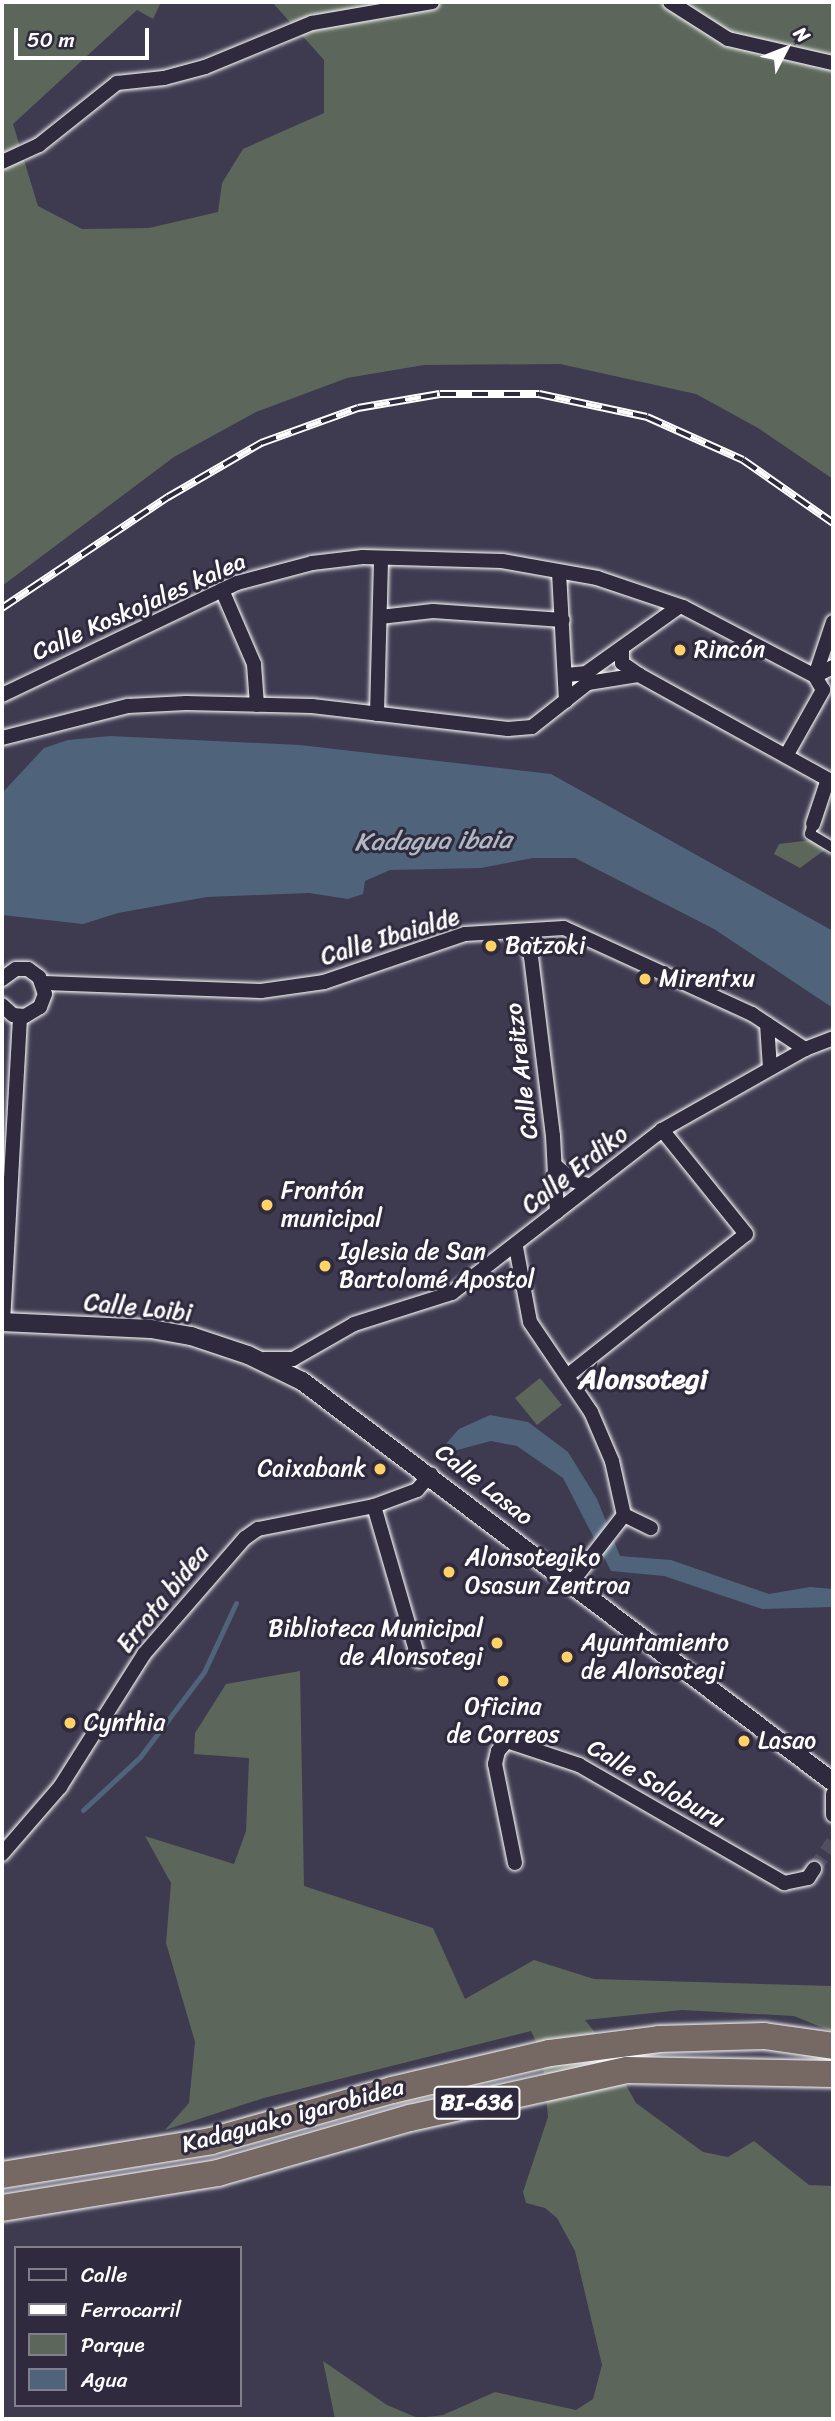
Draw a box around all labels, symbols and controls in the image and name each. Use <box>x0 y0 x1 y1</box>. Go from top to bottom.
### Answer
scale bar <box>18 14 152 58</box>
north arrow <box>751 14 821 84</box>
text: N <box>785 19 819 51</box>
text: 50 m <box>27 21 75 59</box>
street label: Calle Koskojales kalea <box>26 546 252 668</box>
place label: Rincón <box>694 636 765 664</box>
marker: Rincón <box>672 642 688 658</box>
water label: Kadagua ibaia <box>354 824 512 858</box>
street label: Calle Ibaialde <box>317 902 463 972</box>
place label: Batzoki <box>505 932 586 960</box>
marker: Batzoki <box>483 938 499 954</box>
place label: Mirentxu <box>659 965 755 993</box>
marker: Mirentxu <box>637 971 653 987</box>
street label: Calle Areitzo <box>499 1001 545 1141</box>
street label: Calle Erdiko <box>516 1120 634 1220</box>
place label: Frontón municipal <box>281 1177 382 1233</box>
marker: Frontón municipal <box>259 1197 275 1213</box>
place label: Iglesia de San Bartolomé Apostol <box>339 1238 535 1294</box>
marker: Iglesia de San Bartolomé Apostol <box>317 1258 333 1274</box>
street label: Calle Loibi <box>82 1288 194 1328</box>
district label: Alonsotegi <box>579 1362 707 1396</box>
street label: Calle Lasao <box>429 1438 539 1532</box>
place label: Caixabank <box>257 1455 366 1483</box>
marker: Caixabank <box>372 1461 388 1477</box>
street label: Errota bidea <box>111 1539 215 1659</box>
place label: Alonsotegiko Osasun Zentroa <box>465 1544 630 1600</box>
marker: Alonsotegiko Osasun Zentroa <box>439 1562 459 1582</box>
place label: Biblioteca Municipal de Alonsotegi <box>268 1615 483 1671</box>
place label: Ayuntamiento de Alonsotegi <box>581 1629 729 1685</box>
marker: Biblioteca Municipal de Alonsotegi <box>489 1635 505 1651</box>
marker: Ayuntamiento de Alonsotegi <box>559 1649 575 1665</box>
marker: Oficina de Correos <box>495 1673 511 1689</box>
place label: Oficina de Correos <box>447 1693 559 1749</box>
place label: Cynthia <box>84 1709 165 1737</box>
marker: Cynthia <box>62 1715 78 1731</box>
place label: Lasao <box>758 1727 816 1755</box>
street label: Calle Soloburu <box>582 1733 730 1835</box>
marker: Lasao <box>736 1733 752 1749</box>
street label: Kadaguako igarobidea <box>179 2073 407 2159</box>
road number: BI-636 <box>433 2084 521 2122</box>
legend <box>14 2246 242 2407</box>
text: Calle <box>81 2256 127 2294</box>
text: Ferrocarril <box>81 2291 181 2329</box>
text: Parque <box>81 2326 145 2364</box>
text: Agua <box>81 2361 127 2399</box>

